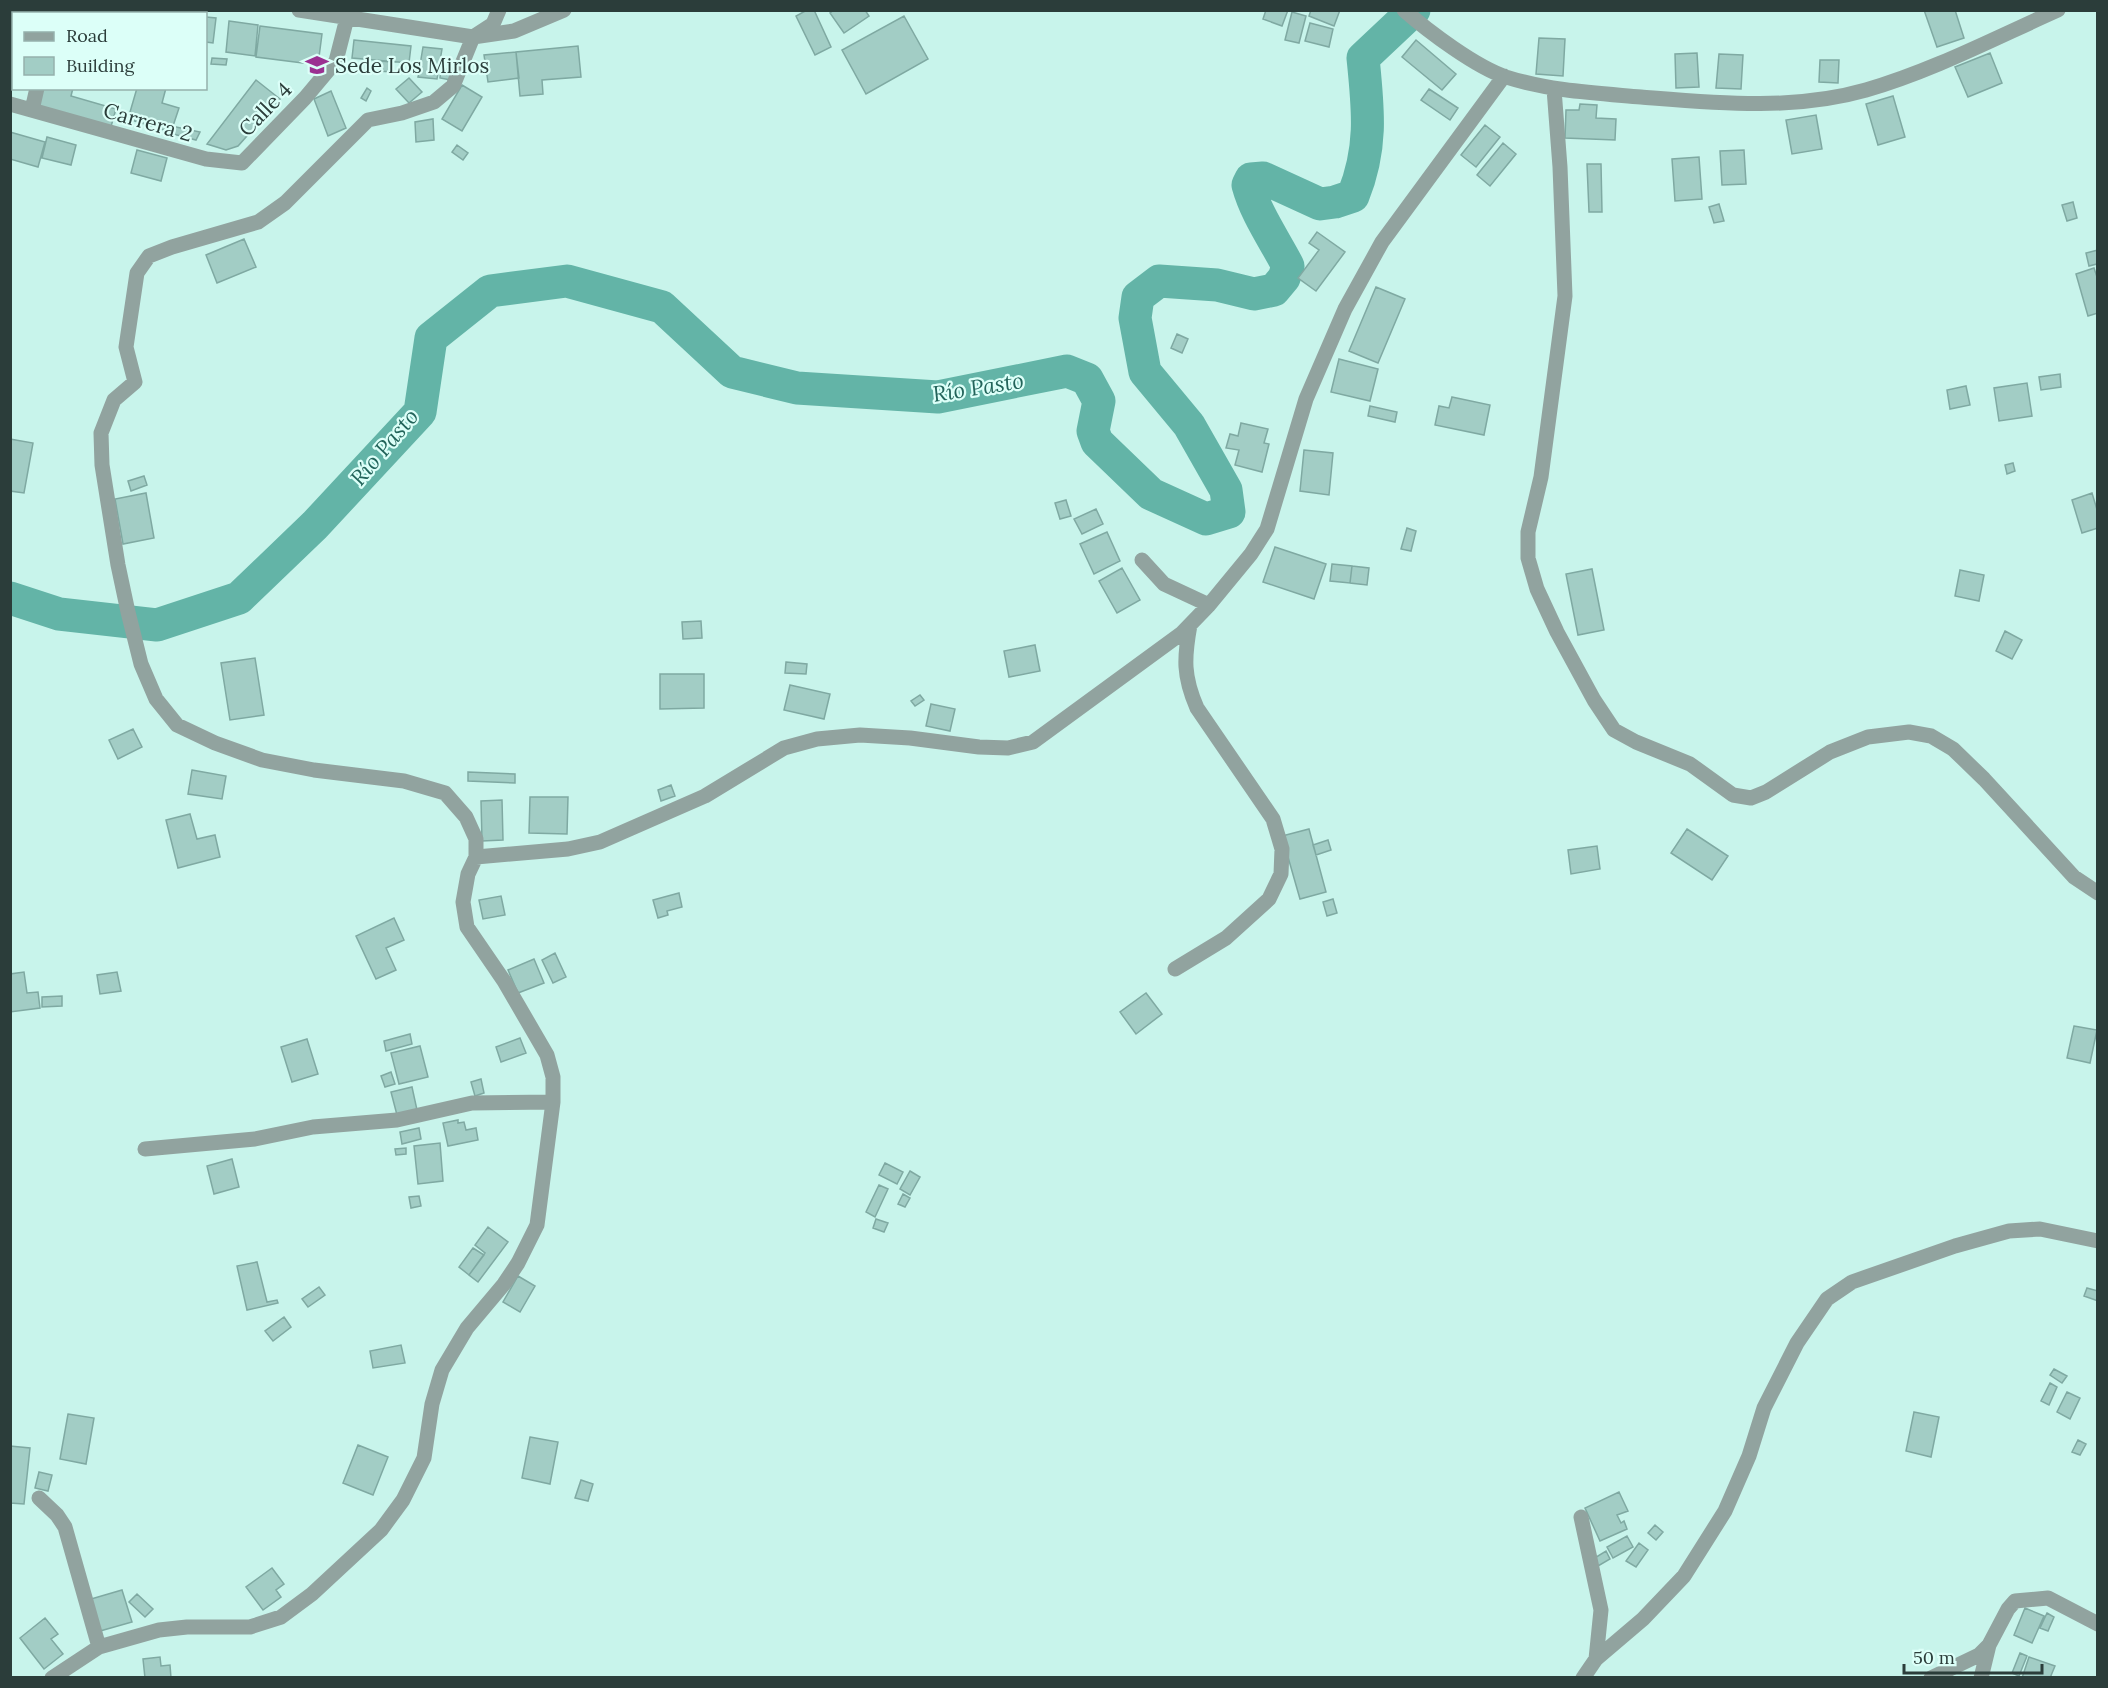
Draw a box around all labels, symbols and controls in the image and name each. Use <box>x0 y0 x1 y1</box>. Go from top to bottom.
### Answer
legend <box>12 12 207 90</box>
text: Road <box>66 24 108 47</box>
school or university icon: Sede Los Mirlos <box>304 52 330 78</box>
place label: Sede Los Mirlos <box>335 52 489 79</box>
text: Building <box>66 54 136 77</box>
street label: Calle 4 <box>233 76 297 142</box>
street label: Carrera 2 <box>100 96 196 148</box>
water label: Río Pasto <box>930 366 1026 408</box>
water label: Río Pasto <box>344 403 424 491</box>
scale bar <box>1904 1637 2042 1675</box>
text: 50 m <box>1913 1646 1955 1669</box>

